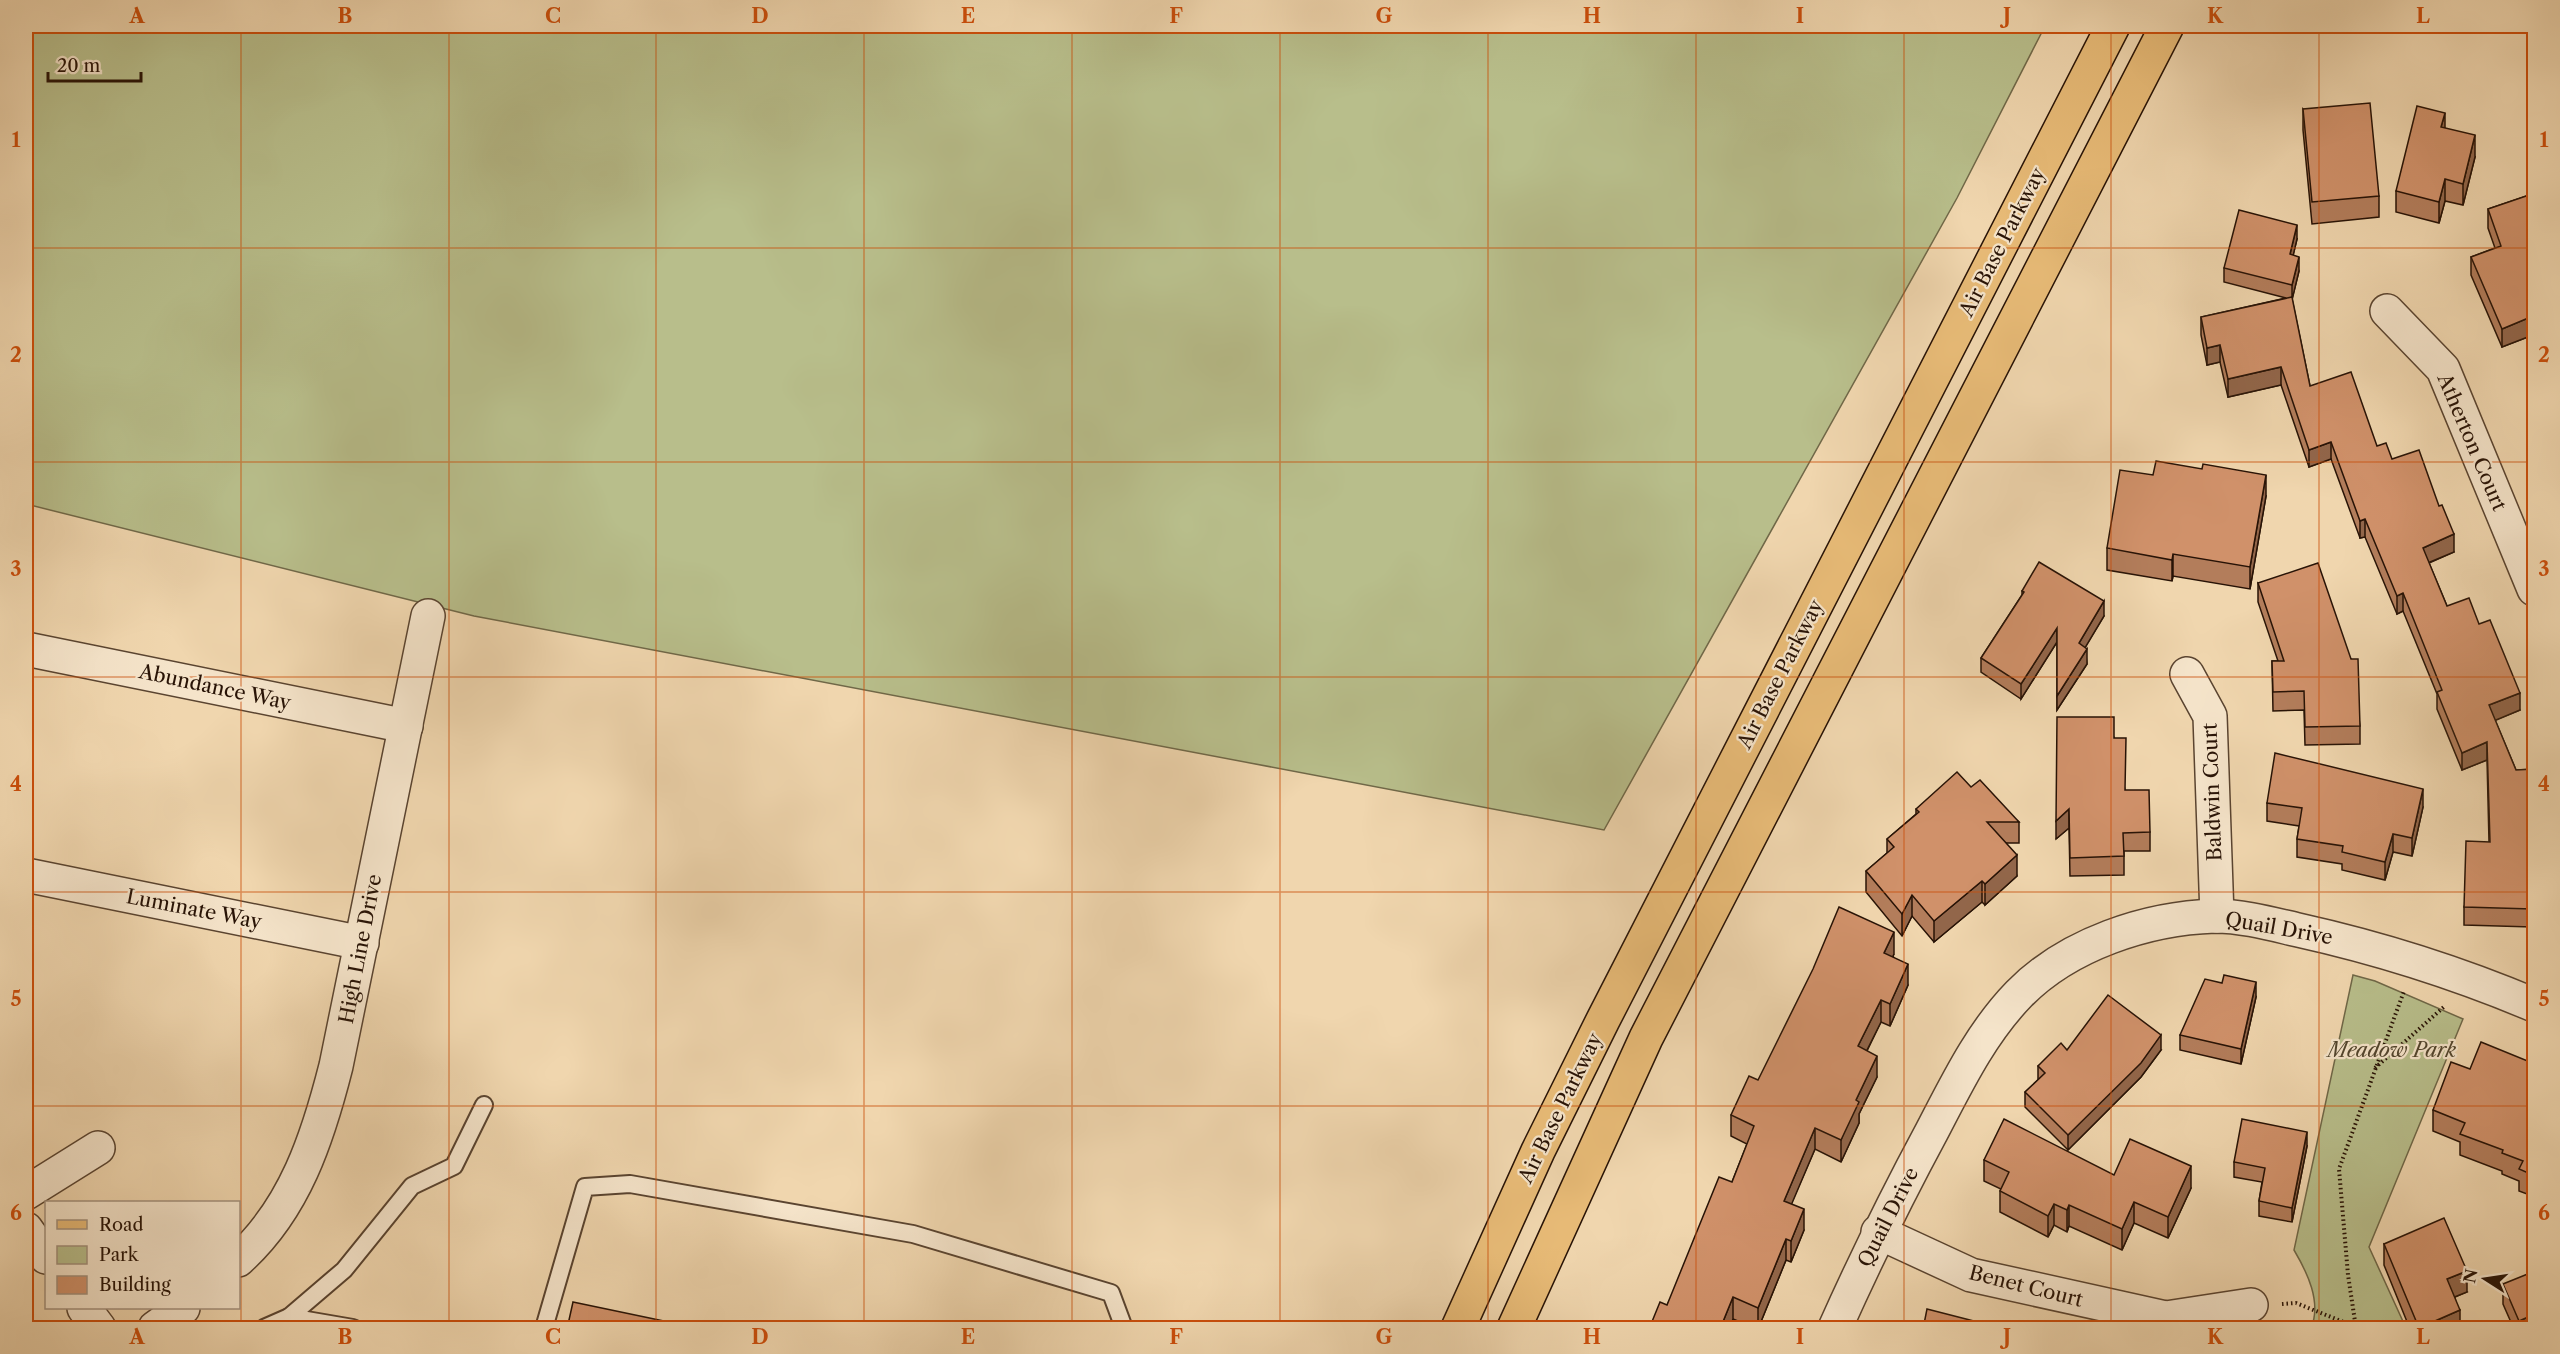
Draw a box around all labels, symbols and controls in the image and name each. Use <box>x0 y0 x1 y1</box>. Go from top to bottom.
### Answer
text: A <box>128 4 145 28</box>
text: B <box>338 4 353 28</box>
text: C <box>545 4 561 28</box>
text: D <box>751 4 769 28</box>
text: E <box>961 4 975 28</box>
text: F <box>1169 4 1183 28</box>
text: G <box>1376 4 1393 28</box>
text: H <box>1583 4 1601 28</box>
text: I <box>1796 4 1804 28</box>
text: J <box>1999 4 2011 28</box>
text: K <box>2207 4 2224 28</box>
text: L <box>2416 4 2430 28</box>
scale bar <box>48 45 141 83</box>
text: 20 m <box>57 55 101 77</box>
text: 1 <box>12 128 21 152</box>
text: 1 <box>2540 128 2549 152</box>
street label: Air Base Parkway <box>1954 163 2050 321</box>
text: 2 <box>10 343 22 367</box>
text: 2 <box>2538 343 2550 367</box>
street label: Atherton Court <box>2432 369 2512 514</box>
text: 3 <box>10 557 22 581</box>
text: 3 <box>2538 557 2550 581</box>
street label: Air Base Parkway <box>1732 595 1828 753</box>
street label: Abundance Way <box>136 659 294 715</box>
street label: Baldwin Court <box>2198 722 2226 862</box>
text: 4 <box>10 772 22 796</box>
text: 4 <box>2538 772 2550 796</box>
street label: High Line Drive <box>334 872 386 1026</box>
street label: Luminate Way <box>124 884 265 934</box>
street label: Quail Drive <box>2223 907 2335 949</box>
text: 5 <box>10 987 22 1011</box>
text: 5 <box>2538 987 2550 1011</box>
street label: Air Base Parkway <box>1513 1028 1607 1188</box>
park label: Meadow Park <box>2326 1038 2457 1062</box>
street label: Quail Drive <box>1853 1163 1923 1271</box>
text: 6 <box>10 1201 22 1225</box>
legend <box>45 1201 240 1309</box>
text: 6 <box>2538 1201 2550 1225</box>
text: Road <box>99 1214 144 1236</box>
text: Park <box>99 1244 140 1266</box>
north arrow <box>2455 1249 2515 1309</box>
street label: Benet Court <box>1966 1260 2086 1312</box>
text: N <box>2459 1267 2482 1285</box>
text: Building <box>99 1274 171 1296</box>
text: A <box>128 1325 145 1349</box>
text: B <box>338 1325 353 1349</box>
text: C <box>545 1325 561 1349</box>
text: D <box>751 1325 769 1349</box>
text: E <box>961 1325 975 1349</box>
text: F <box>1169 1325 1183 1349</box>
text: G <box>1376 1325 1393 1349</box>
text: H <box>1583 1325 1601 1349</box>
text: I <box>1796 1325 1804 1349</box>
text: J <box>1999 1325 2011 1349</box>
text: K <box>2207 1325 2224 1349</box>
text: L <box>2416 1325 2430 1349</box>

